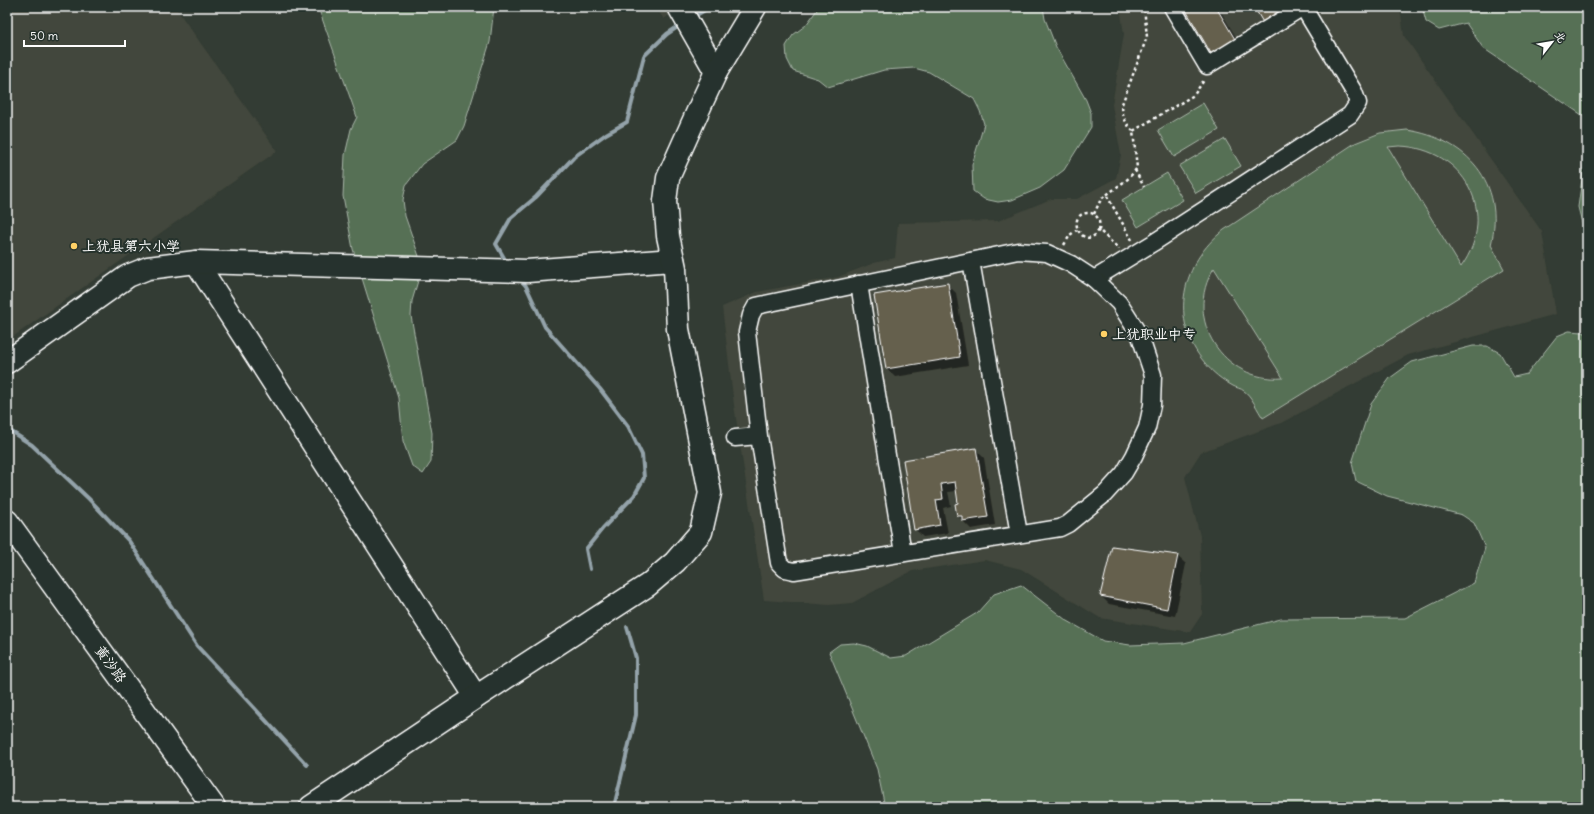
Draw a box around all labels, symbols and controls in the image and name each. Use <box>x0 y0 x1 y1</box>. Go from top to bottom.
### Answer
scale bar <box>24 22 125 48</box>
north arrow <box>1532 22 1572 62</box>
text: 50 m <box>30 28 59 43</box>
text: 北 <box>1552 29 1569 45</box>
place label: 上犹县第六小学 <box>82 237 180 255</box>
marker: 上犹县第六小学 <box>69 241 79 251</box>
place label: 上犹职业中专 <box>1112 325 1196 343</box>
marker: 上犹职业中专 <box>1099 329 1109 339</box>
street label: 黄沙路 <box>91 642 131 686</box>

